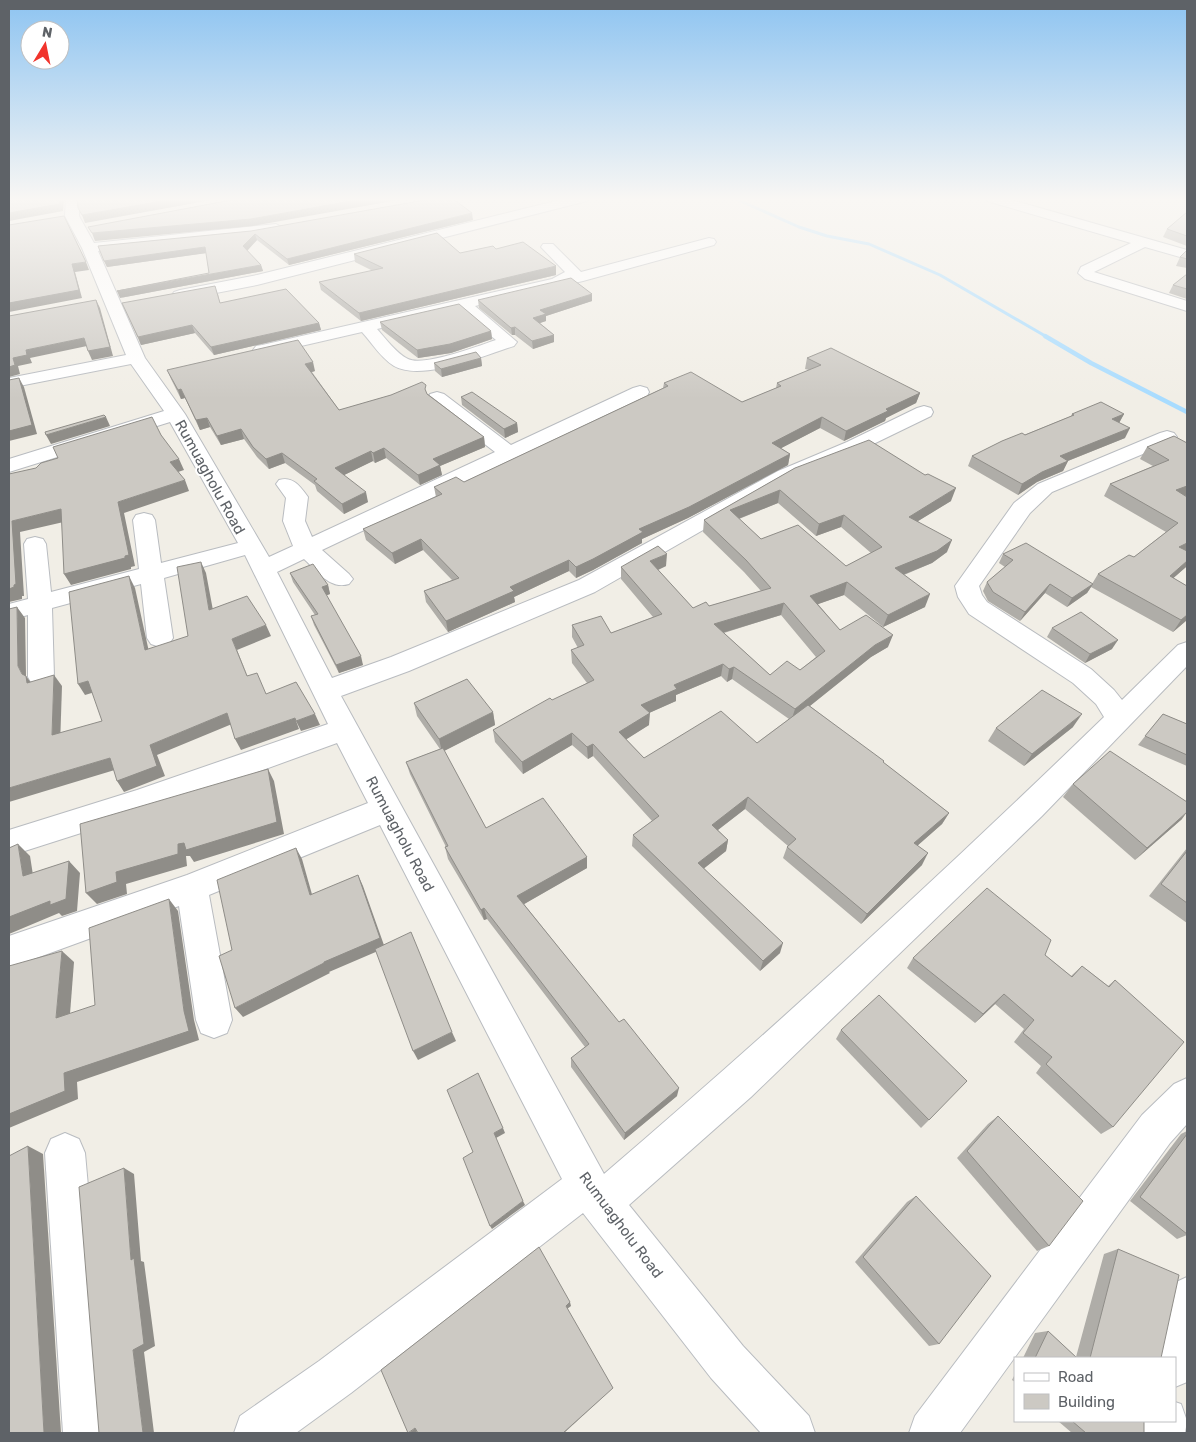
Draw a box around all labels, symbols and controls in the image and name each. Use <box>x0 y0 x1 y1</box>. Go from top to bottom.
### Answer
north arrow <box>20 20 70 70</box>
text: N <box>41 23 54 42</box>
street label: Rumuagholu Road <box>171 417 249 537</box>
street label: Rumuagholu Road <box>362 773 438 895</box>
street label: Rumuagholu Road <box>575 1168 667 1282</box>
legend <box>1014 1357 1176 1422</box>
text: Road <box>1058 1368 1094 1386</box>
text: Building <box>1058 1393 1115 1411</box>

